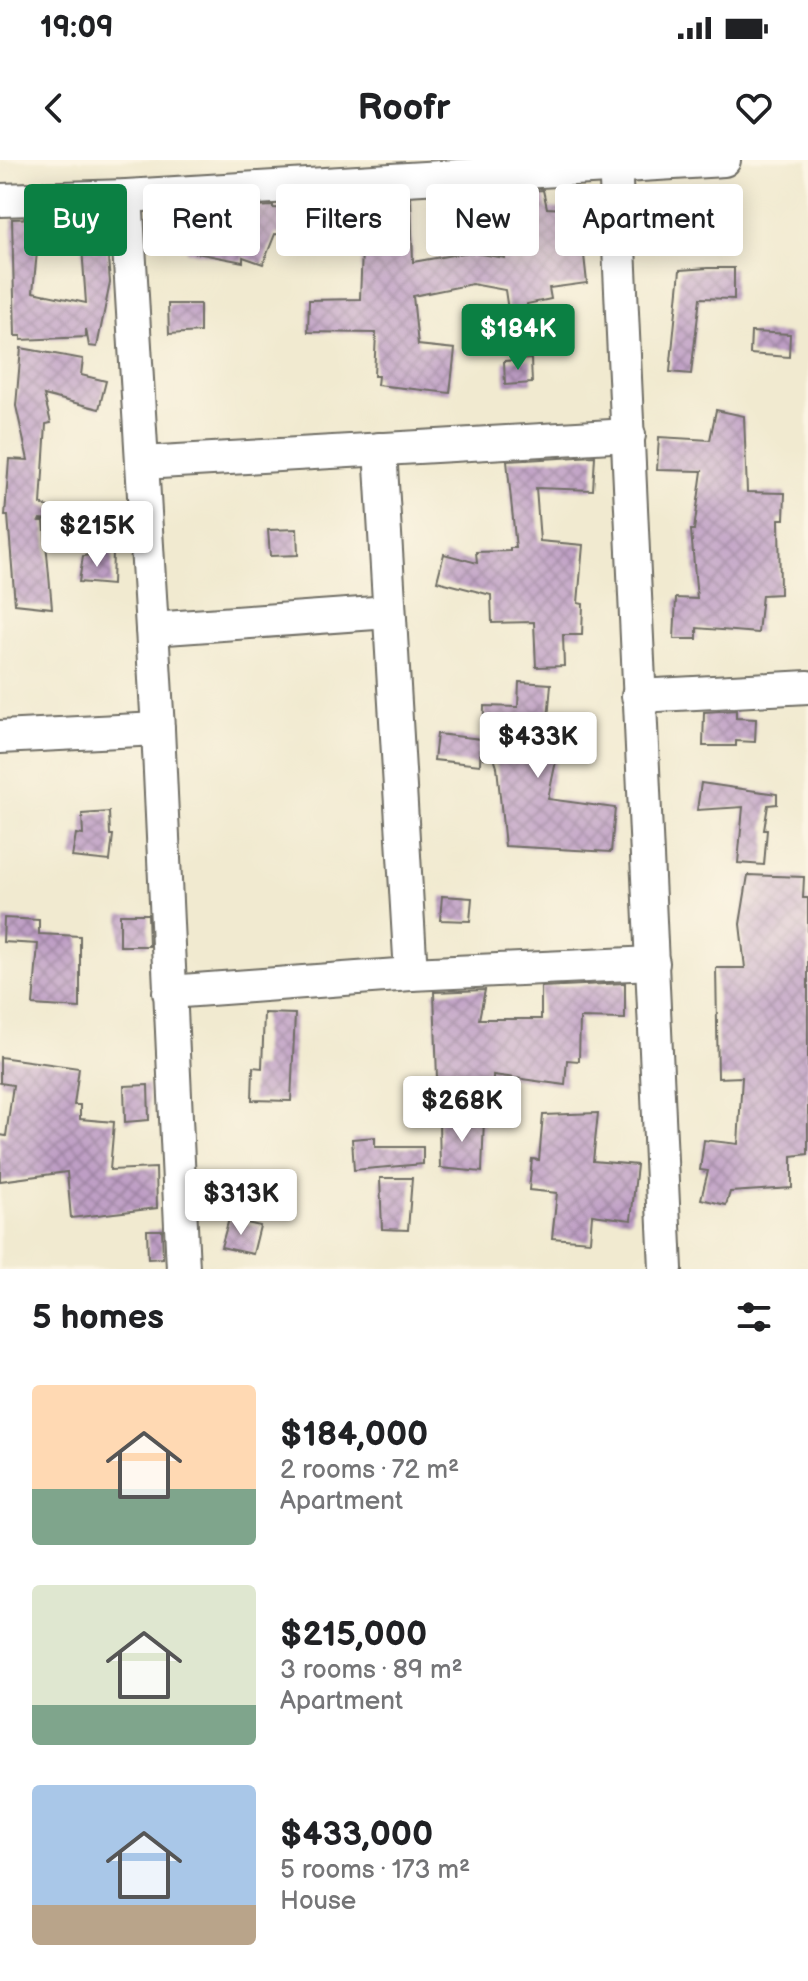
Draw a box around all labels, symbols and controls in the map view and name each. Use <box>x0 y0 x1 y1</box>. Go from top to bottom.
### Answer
text: 19:09 <box>40 10 114 46</box>
icon: back <box>32 86 76 130</box>
icon: heart <box>732 86 776 130</box>
text: Roofr <box>358 87 450 130</box>
chip: Buy <box>24 184 127 256</box>
chip: Rent <box>143 184 260 256</box>
chip: Filters <box>276 184 410 256</box>
chip: New <box>426 184 539 256</box>
chip: Apartment <box>555 184 743 256</box>
pin: $184K <box>462 304 574 372</box>
text: $184K <box>480 314 556 345</box>
pin: $215K <box>41 501 153 569</box>
text: $215K <box>59 511 135 542</box>
pin: $433K <box>482 712 594 780</box>
text: $433K <box>498 722 578 753</box>
pin: $268K <box>406 1076 518 1144</box>
text: $268K <box>421 1086 503 1117</box>
pin: $313K <box>185 1169 297 1237</box>
text: $313K <box>203 1179 279 1210</box>
icon: filters <box>732 1295 776 1339</box>
text: 5 homes <box>32 1297 164 1338</box>
text: $184,000 <box>280 1414 428 1455</box>
icon: home <box>96 1417 192 1513</box>
text: 2 rooms · 72 m² <box>280 1455 459 1486</box>
text: Apartment <box>280 1486 403 1517</box>
text: $215,000 <box>280 1614 427 1655</box>
icon: home <box>96 1617 192 1713</box>
text: 3 rooms · 89 m² <box>280 1655 463 1686</box>
text: Apartment <box>280 1686 403 1717</box>
text: $433,000 <box>280 1814 433 1855</box>
icon: home <box>96 1817 192 1913</box>
text: 5 rooms · 173 m² <box>280 1855 470 1886</box>
text: House <box>280 1886 356 1917</box>

